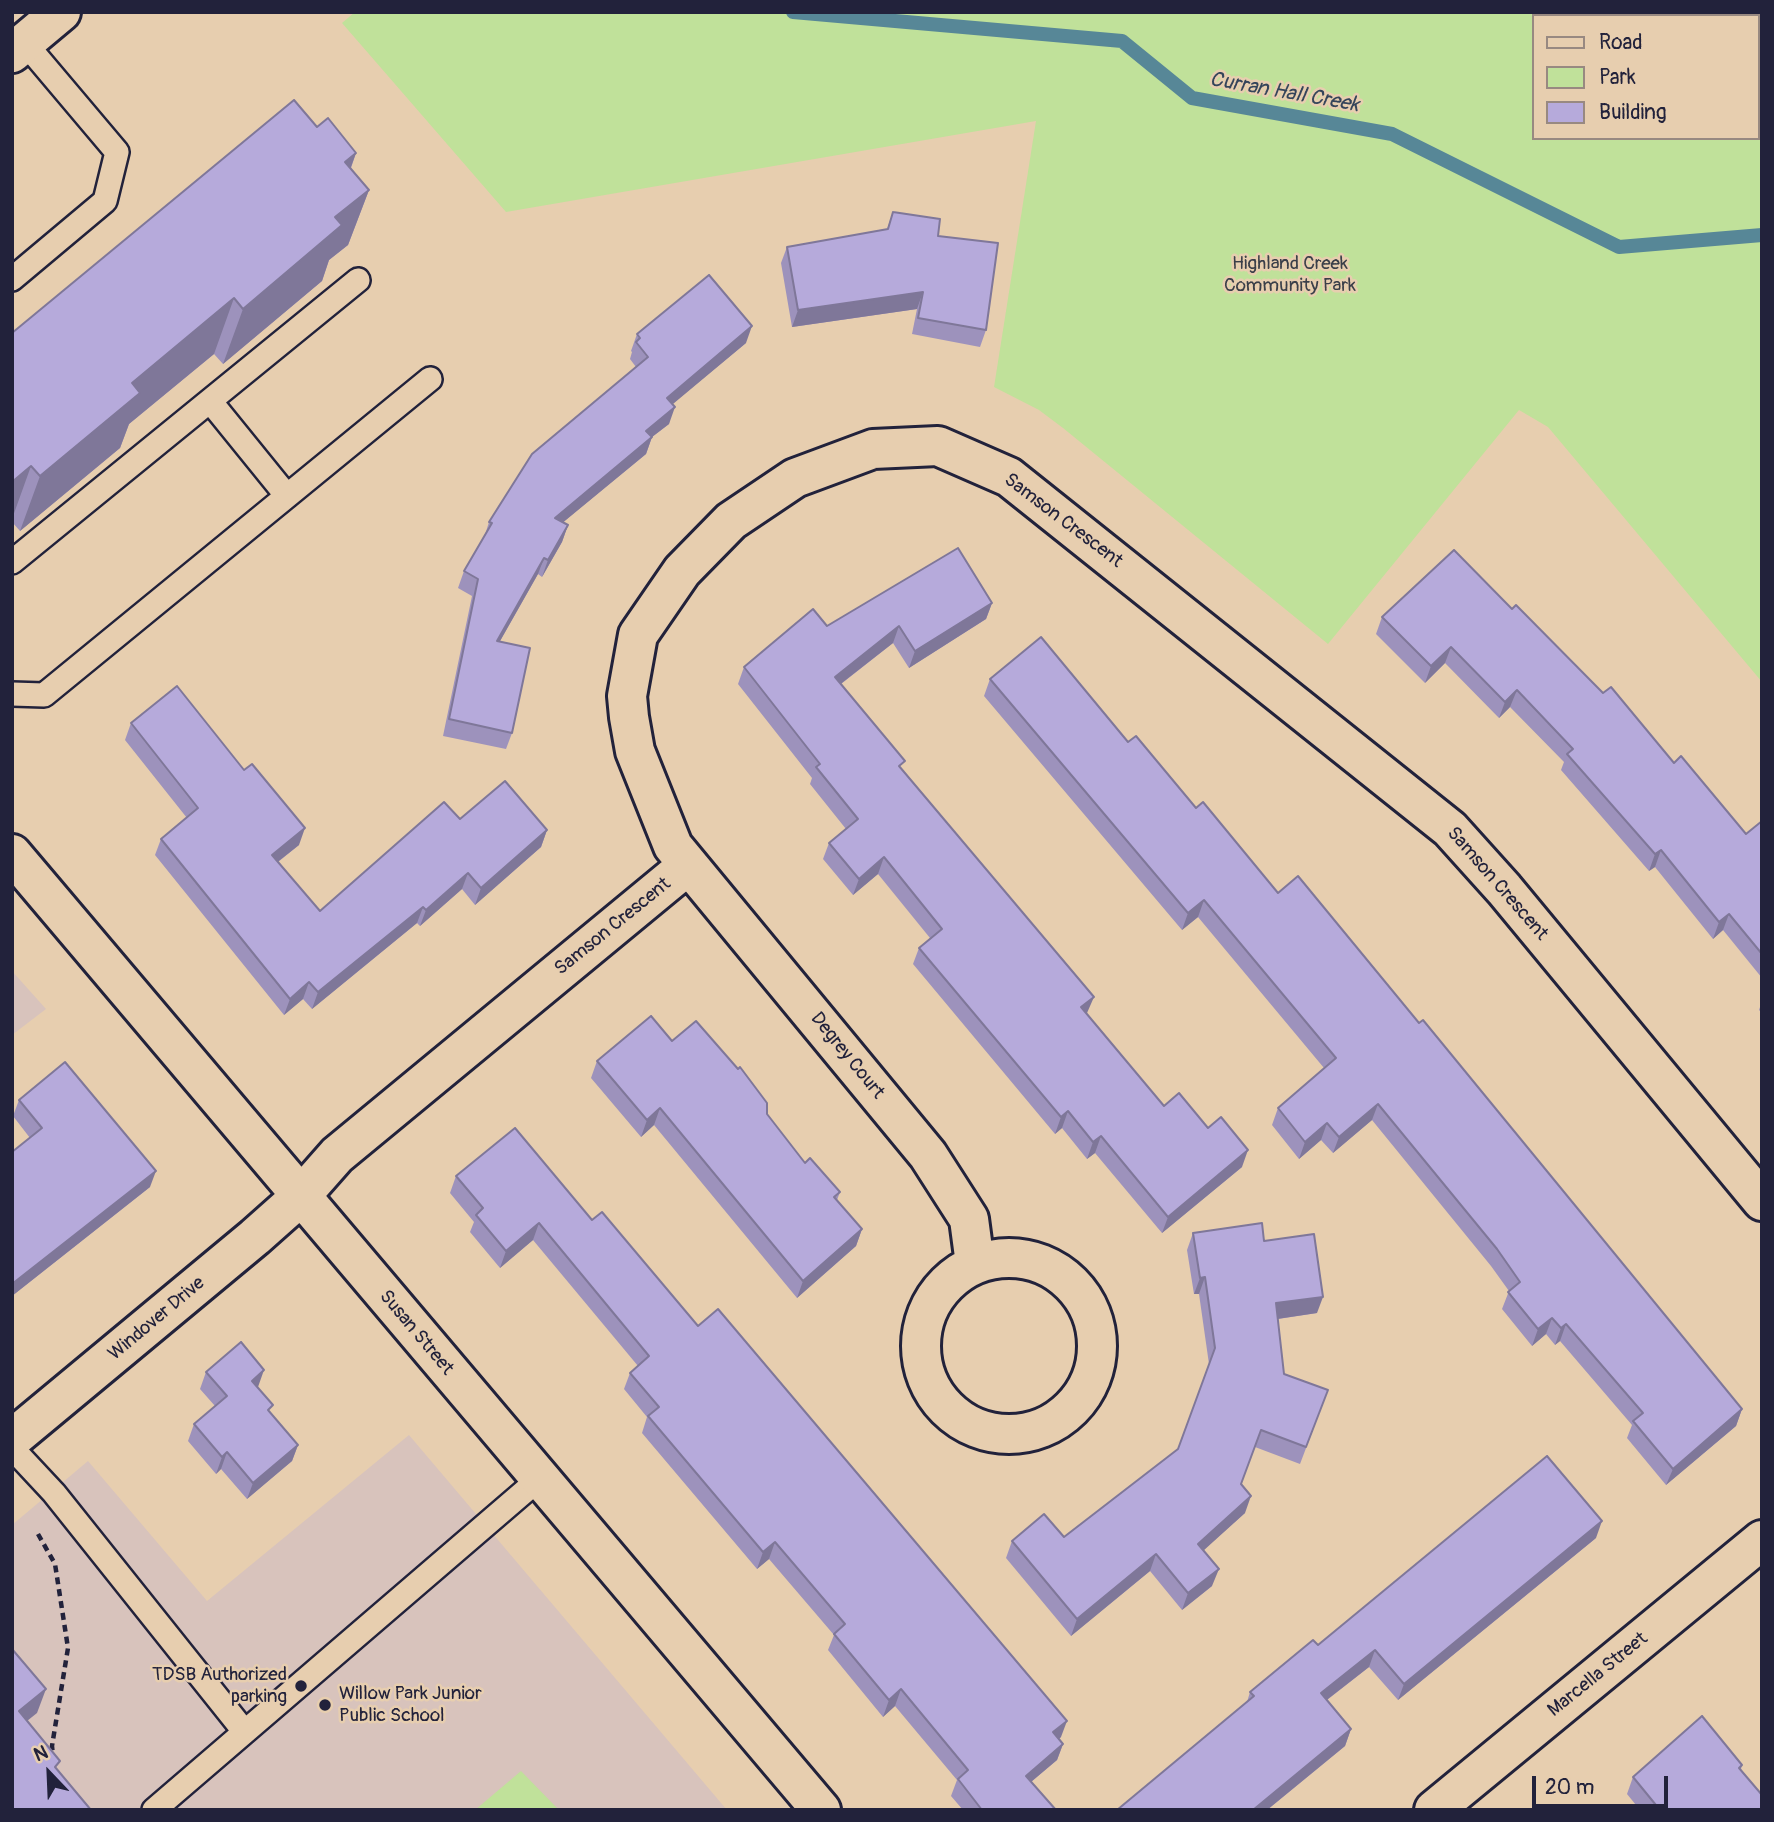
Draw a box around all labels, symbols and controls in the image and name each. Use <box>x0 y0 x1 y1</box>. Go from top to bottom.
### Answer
legend <box>1532 14 1760 140</box>
text: Road <box>1599 29 1643 56</box>
text: Park <box>1599 64 1636 91</box>
water label: Curran Hall Creek <box>1207 67 1361 119</box>
text: Building <box>1599 99 1666 126</box>
park label: Highland Creek Community Park <box>1224 253 1356 297</box>
street label: Samson Crescent <box>999 469 1127 573</box>
street label: Samson Crescent <box>1442 823 1552 945</box>
street label: Samson Crescent <box>550 873 676 981</box>
street label: Degrey Court <box>805 1008 889 1104</box>
street label: Windover Drive <box>104 1272 210 1366</box>
street label: Susan Street <box>374 1286 458 1380</box>
street label: Marcella Street <box>1543 1628 1653 1722</box>
place label: TDSB Authorized parking <box>152 1664 287 1708</box>
marker: TDSB Authorized parking <box>293 1678 309 1694</box>
place label: Willow Park Junior Public School <box>339 1683 482 1727</box>
marker: Willow Park Junior Public School <box>317 1697 333 1713</box>
north arrow <box>14 1738 84 1808</box>
text: N <box>30 1740 51 1767</box>
scale bar <box>1536 1762 1672 1806</box>
text: 20 m <box>1545 1774 1594 1801</box>

